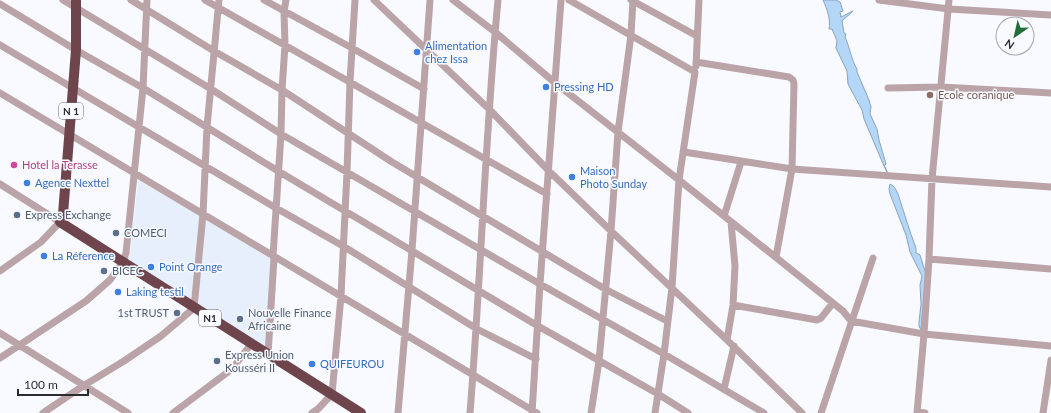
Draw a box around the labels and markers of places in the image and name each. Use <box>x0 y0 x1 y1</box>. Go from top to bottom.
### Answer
place label: Alimentation chez Issa <box>425 39 487 65</box>
marker: Alimentation chez Issa <box>412 47 422 57</box>
place label: Pressing HD <box>554 80 614 93</box>
marker: Pressing HD <box>541 82 551 92</box>
place label: Ecole coranique <box>938 88 1015 101</box>
marker: Ecole coranique <box>925 90 935 100</box>
place label: Hotel la Terasse <box>22 158 98 171</box>
marker: Hotel la Terasse <box>9 160 19 170</box>
place label: Maison Photo Sunday <box>580 164 647 190</box>
marker: Maison Photo Sunday <box>567 172 577 182</box>
place label: Agence Nexttel <box>35 176 109 189</box>
marker: Agence Nexttel <box>22 178 32 188</box>
place label: Express Exchange <box>25 208 111 221</box>
marker: Express Exchange <box>12 210 22 220</box>
place label: COMECI <box>124 226 167 239</box>
marker: COMECI <box>111 228 121 238</box>
place label: La Réference <box>52 249 115 262</box>
marker: La Réference <box>39 251 49 261</box>
place label: Point Orange <box>159 260 223 273</box>
marker: Point Orange <box>146 262 156 272</box>
place label: BICEC <box>112 264 144 277</box>
marker: BICEC <box>99 266 109 276</box>
place label: Laking testil <box>126 285 184 298</box>
marker: Laking testil <box>113 287 123 297</box>
place label: 1st TRUST <box>118 306 169 319</box>
place label: Nouvelle Finance Africaine <box>248 306 331 332</box>
marker: 1st TRUST <box>172 308 182 318</box>
marker: Nouvelle Finance Africaine <box>235 314 245 324</box>
place label: Express Union Kousséri II <box>225 348 294 374</box>
marker: Express Union Kousséri II <box>212 356 222 366</box>
place label: QUIFEUROU <box>320 357 384 370</box>
marker: QUIFEUROU <box>307 359 317 369</box>

